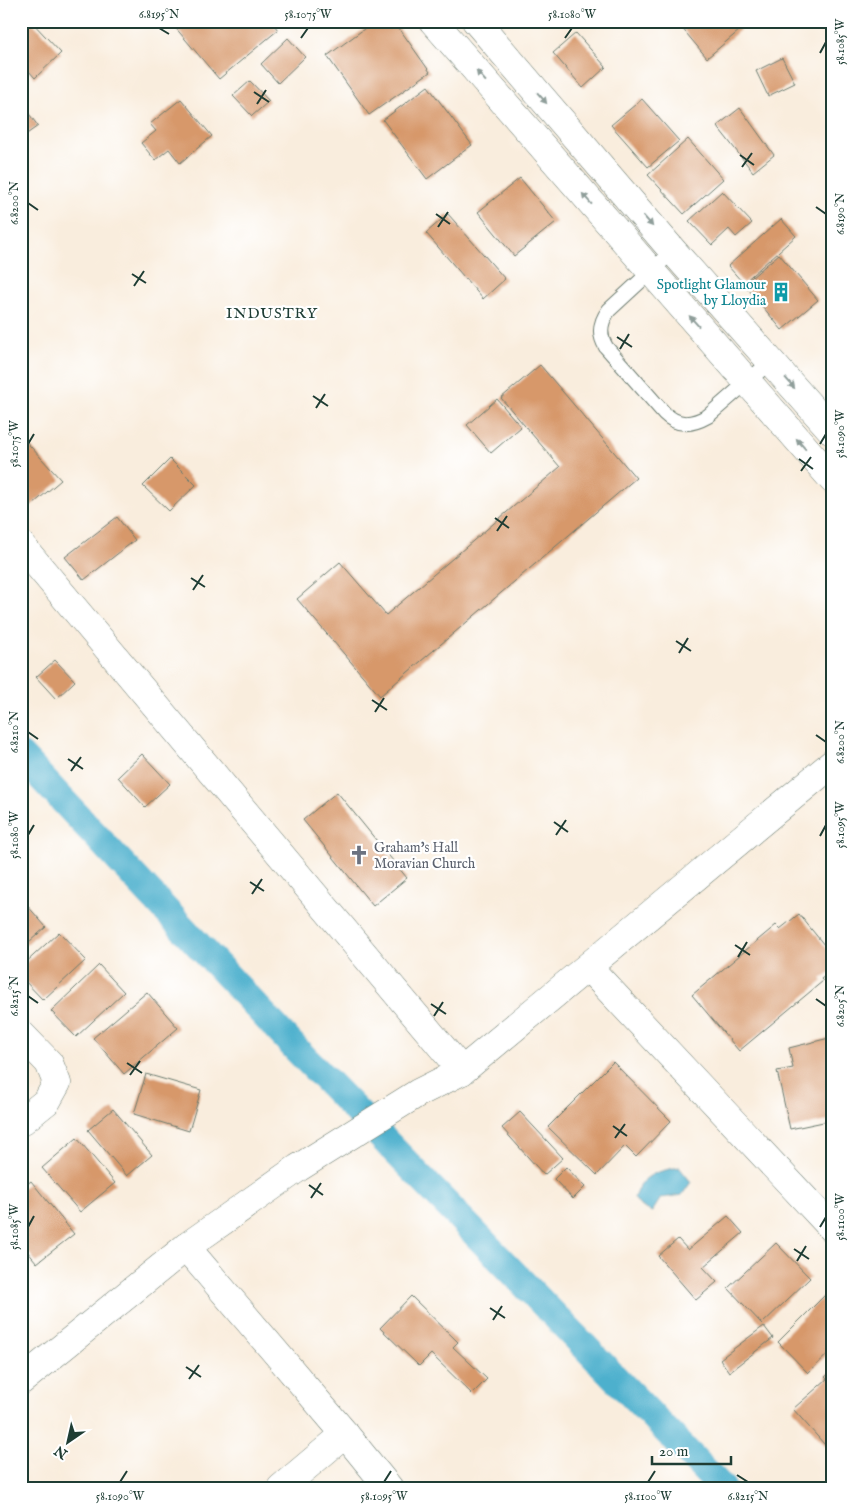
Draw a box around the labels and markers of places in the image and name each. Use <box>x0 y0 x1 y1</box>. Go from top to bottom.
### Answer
place label: Spotlight Glamour by Lloydia <box>657 276 767 310</box>
building icon: Spotlight Glamour by Lloydia <box>770 281 792 303</box>
place label: Graham's Hall Moravian Church <box>374 839 476 873</box>
church icon: Graham's Hall Moravian Church <box>348 844 370 866</box>

